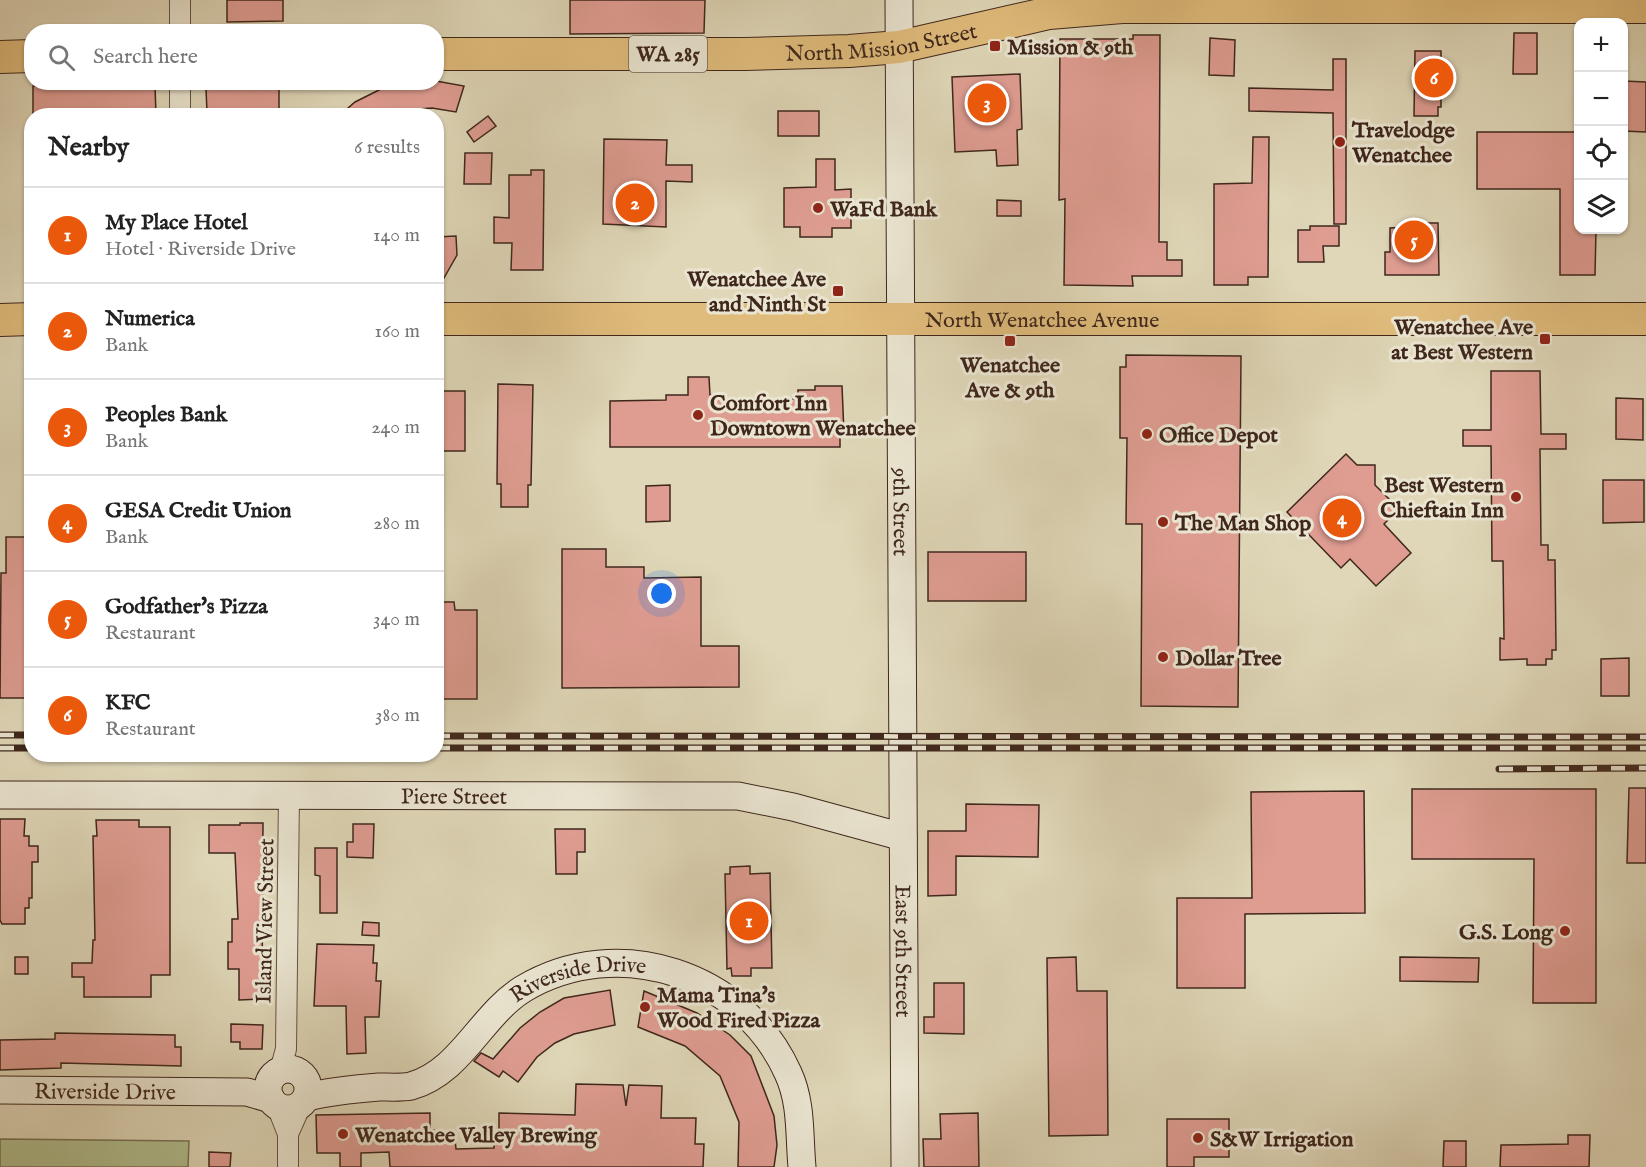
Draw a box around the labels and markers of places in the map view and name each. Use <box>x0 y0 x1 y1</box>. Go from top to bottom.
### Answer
place label: Mission & 9th <box>1007 34 1134 62</box>
marker: Mission & 9th <box>988 39 1002 53</box>
pin: 6 <box>1414 56 1454 100</box>
pin: 3 <box>968 80 1006 126</box>
place label: Travelodge Wenatchee <box>1351 117 1455 170</box>
marker: Travelodge Wenatchee <box>1333 135 1347 149</box>
pin: 2 <box>616 180 654 226</box>
place label: WaFd Bank <box>829 196 938 224</box>
marker: WaFd Bank <box>811 201 825 215</box>
pin: 5 <box>1394 218 1434 262</box>
place label: Wenatchee Ave and Ninth St <box>686 266 826 319</box>
marker: Wenatchee Ave and Ninth St <box>831 284 845 298</box>
place label: Wenatchee Ave at Best Western <box>1391 314 1533 367</box>
marker: Wenatchee Ave at Best Western <box>1538 332 1552 346</box>
marker: Wenatchee Ave & 9th <box>1003 334 1017 348</box>
place label: Wenatchee Ave & 9th <box>959 352 1060 405</box>
place label: Comfort Inn Downtown Wenatchee <box>710 390 916 443</box>
marker: Comfort Inn Downtown Wenatchee <box>691 408 705 422</box>
place label: Office Depot <box>1159 422 1278 450</box>
marker: Office Depot <box>1140 427 1154 441</box>
place label: Best Western Chieftain Inn <box>1380 472 1504 525</box>
marker: Best Western Chieftain Inn <box>1509 490 1523 504</box>
pin: 4 <box>1322 496 1362 540</box>
place label: The Man Shop <box>1174 510 1311 538</box>
marker: The Man Shop <box>1156 515 1170 529</box>
place label: Dollar Tree <box>1175 645 1282 673</box>
marker: Dollar Tree <box>1156 650 1170 664</box>
pin: 1 <box>730 898 768 944</box>
place label: G.S. Long <box>1459 919 1554 947</box>
marker: G.S. Long <box>1558 924 1572 938</box>
place label: Mama Tina's Wood Fired Pizza <box>656 982 821 1035</box>
marker: Mama Tina's Wood Fired Pizza <box>638 1000 652 1014</box>
place label: Wenatchee Valley Brewing <box>354 1122 598 1150</box>
place label: S&W Irrigation <box>1210 1126 1354 1154</box>
marker: Wenatchee Valley Brewing <box>336 1127 350 1141</box>
marker: S&W Irrigation <box>1191 1131 1205 1145</box>

